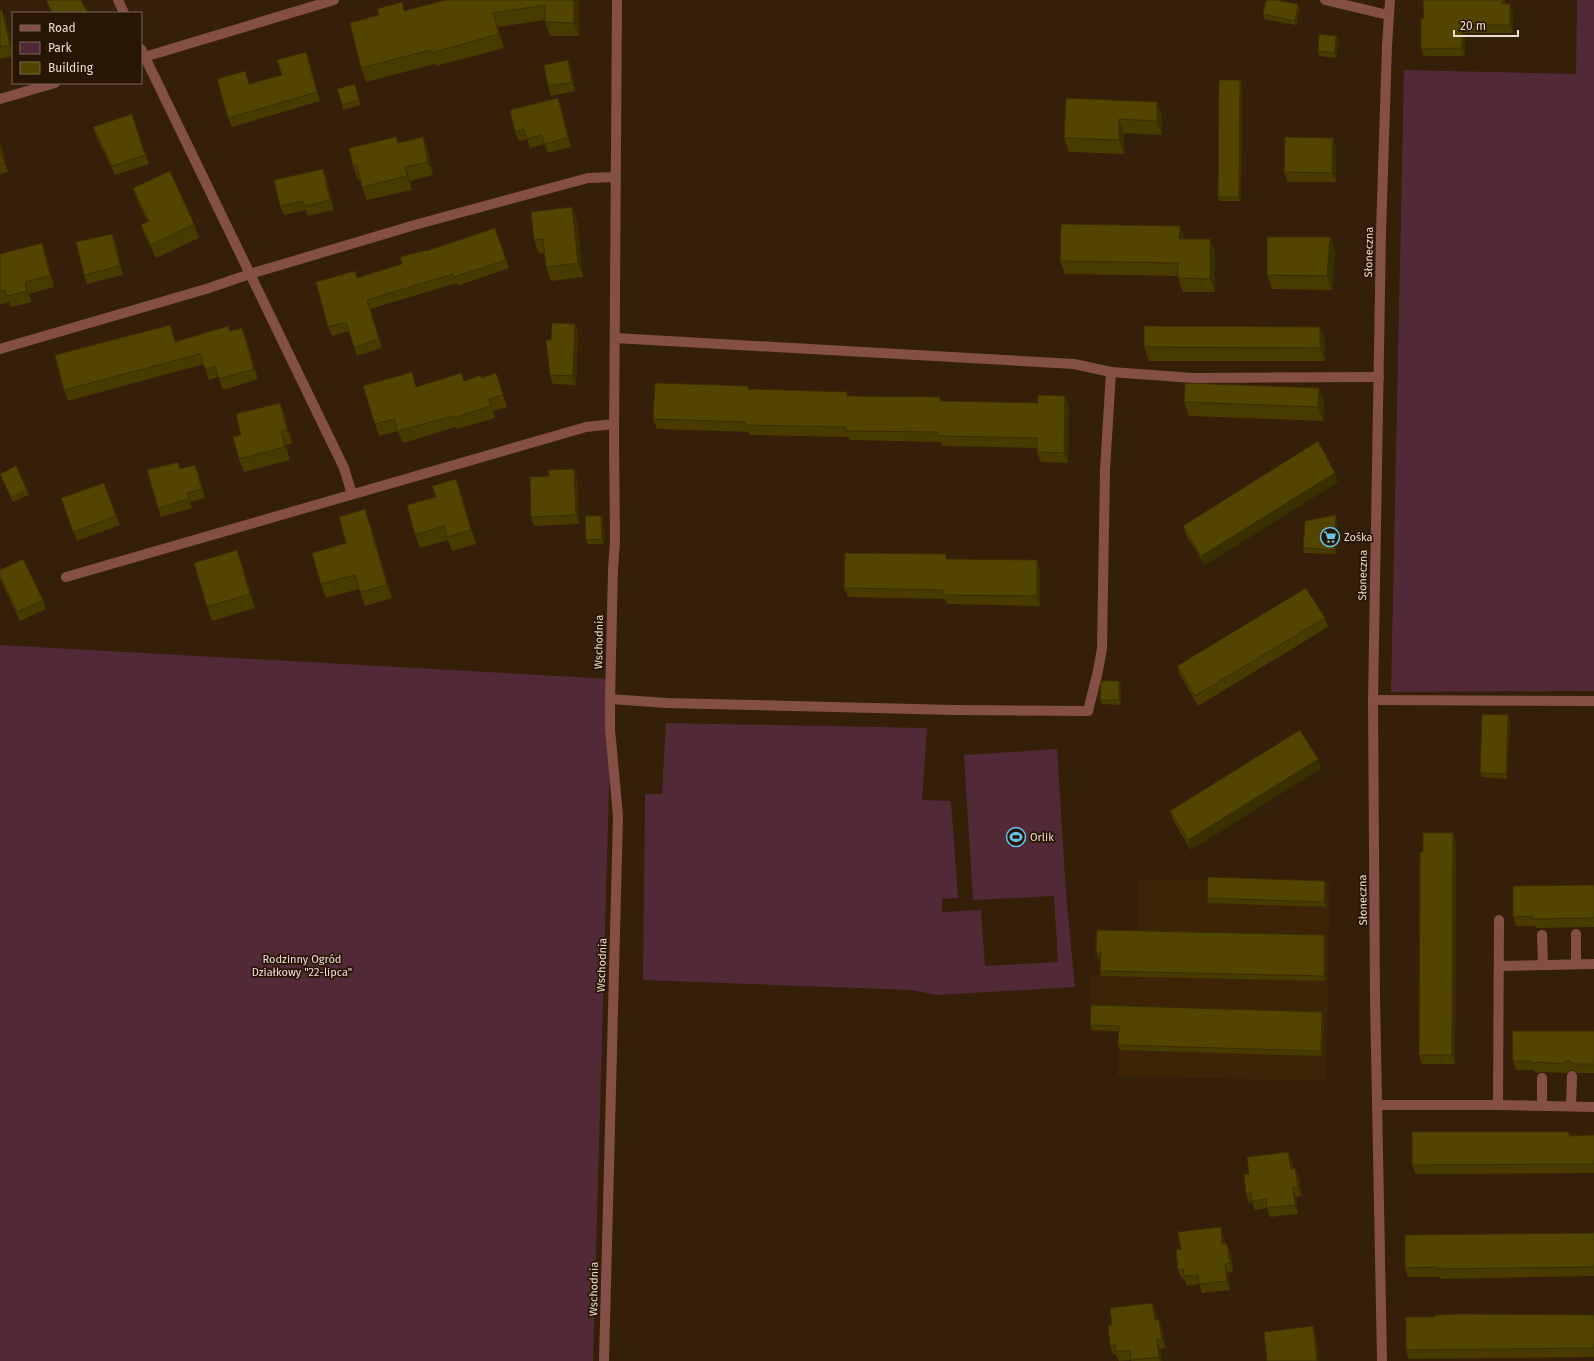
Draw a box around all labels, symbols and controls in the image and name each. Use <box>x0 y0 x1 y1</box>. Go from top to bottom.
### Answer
legend <box>12 12 142 84</box>
scale bar <box>1454 12 1518 38</box>
text: 20 m <box>1460 19 1486 33</box>
text: Road <box>48 21 76 35</box>
text: Park <box>48 41 72 55</box>
text: Building <box>48 61 94 75</box>
street label: Słoneczna <box>1362 227 1376 277</box>
supermarket icon: Zośka <box>1319 526 1341 548</box>
place label: Zośka <box>1344 531 1373 544</box>
street label: Słoneczna <box>1356 550 1370 600</box>
street label: Wschodnia <box>592 615 606 669</box>
sports icon: Orlik <box>1005 826 1027 848</box>
place label: Orlik <box>1030 831 1054 844</box>
street label: Słoneczna <box>1356 875 1370 925</box>
street label: Wschodnia <box>595 938 609 992</box>
park label: Rodzinny Ogród Działkowy "22-lipca" <box>252 953 352 979</box>
street label: Wschodnia <box>587 1262 601 1316</box>

